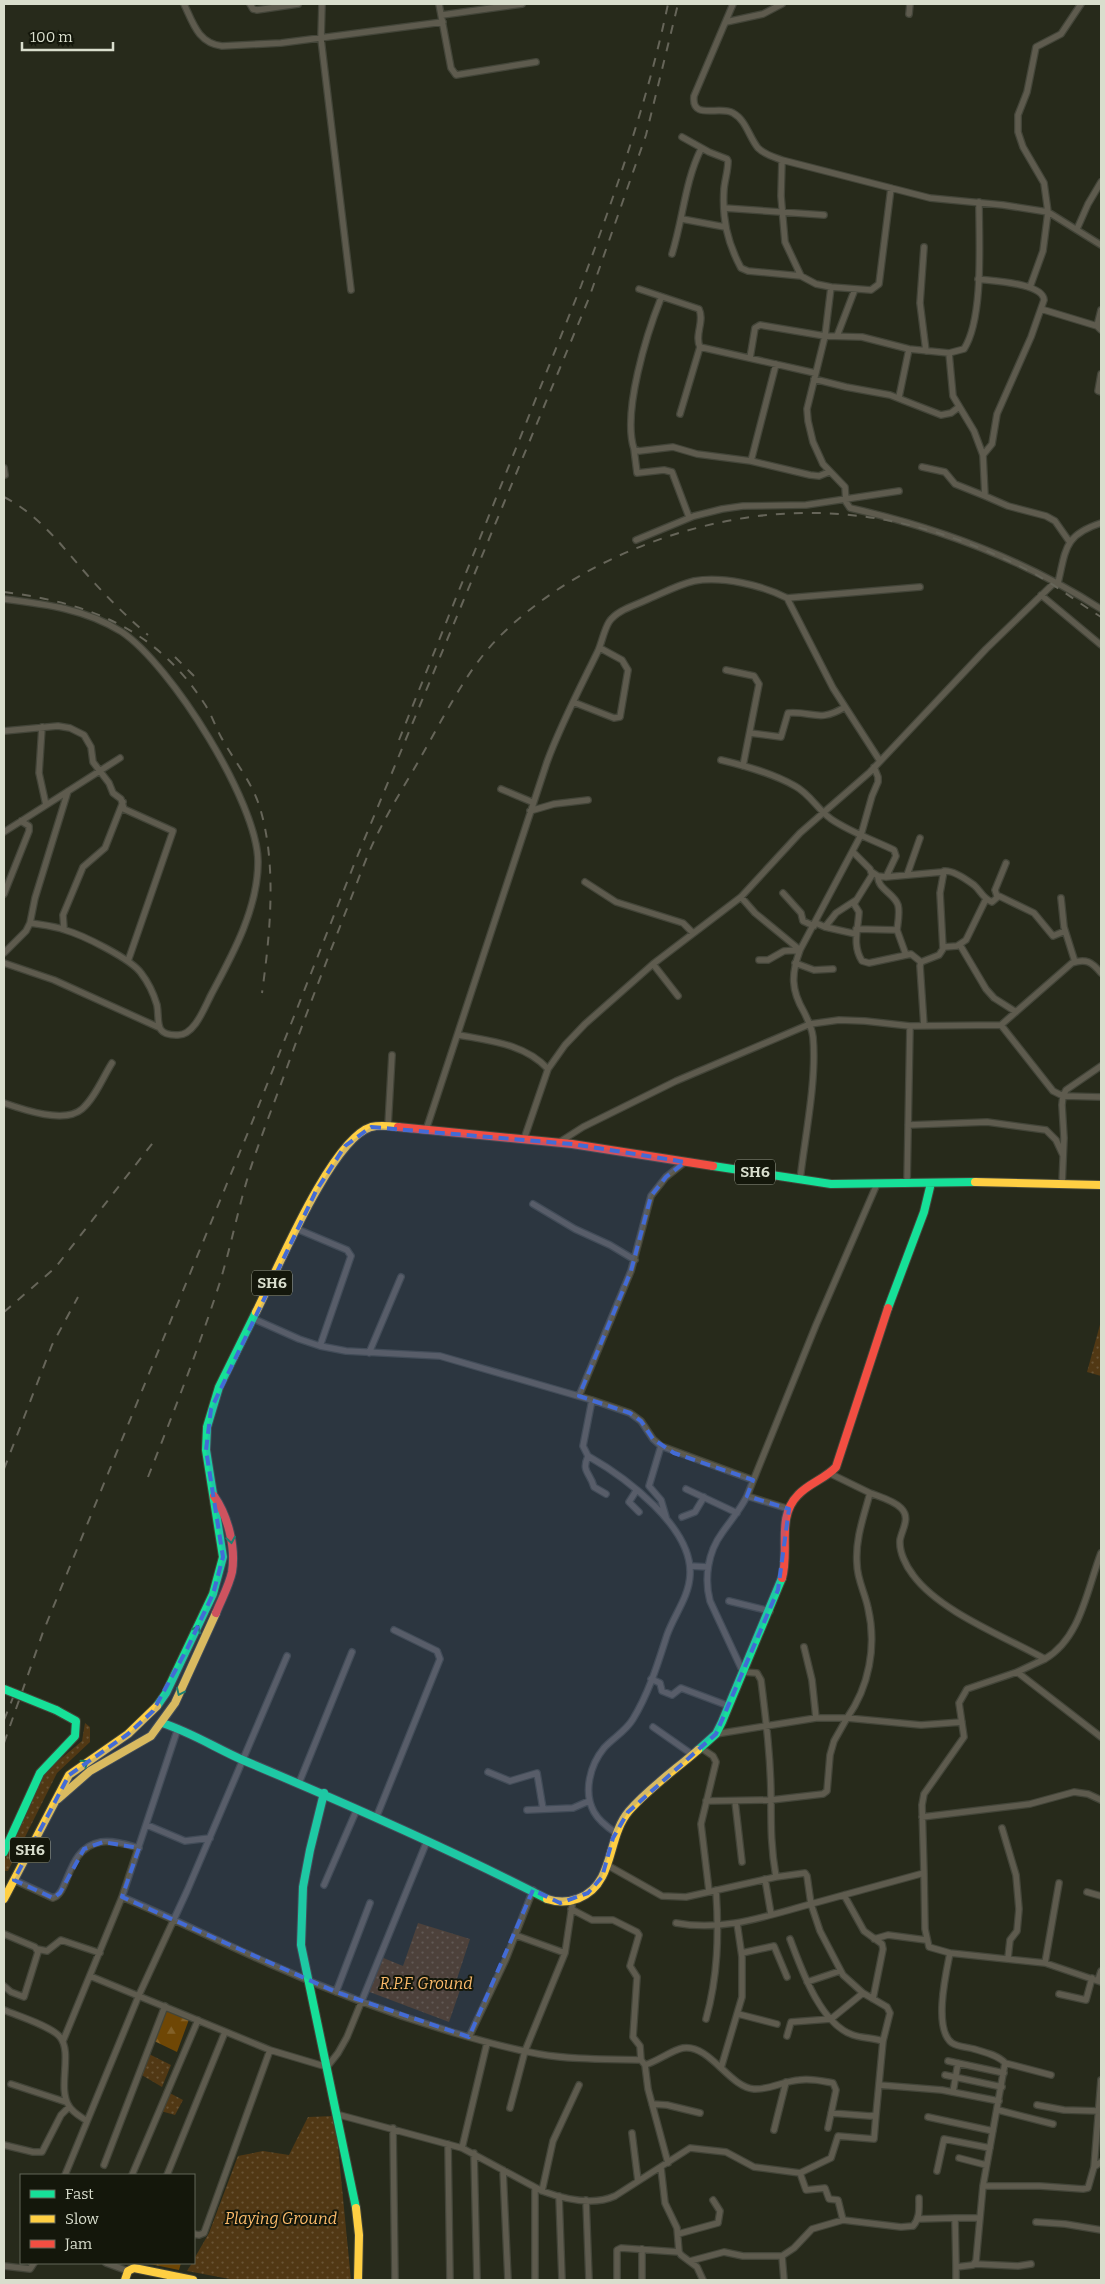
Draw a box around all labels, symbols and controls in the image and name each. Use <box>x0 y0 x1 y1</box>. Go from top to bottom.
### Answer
scale bar <box>22 20 114 52</box>
text: 100 m <box>30 28 73 46</box>
road number: SH6 <box>735 1160 775 1184</box>
road number: SH6 <box>252 1270 292 1296</box>
one-way arrow <box>225 1537 236 1545</box>
one-way arrow <box>191 1625 201 1634</box>
one-way arrow <box>175 1687 186 1696</box>
one-way arrow <box>79 1760 88 1769</box>
road number: SH6 <box>10 1838 50 1862</box>
park label: R.P.F. Ground <box>379 1974 473 1993</box>
legend <box>20 2174 195 2264</box>
text: Fast <box>65 2185 94 2203</box>
park label: Playing Ground <box>225 2209 337 2228</box>
text: Slow <box>65 2210 100 2228</box>
text: Jam <box>64 2235 93 2253</box>

